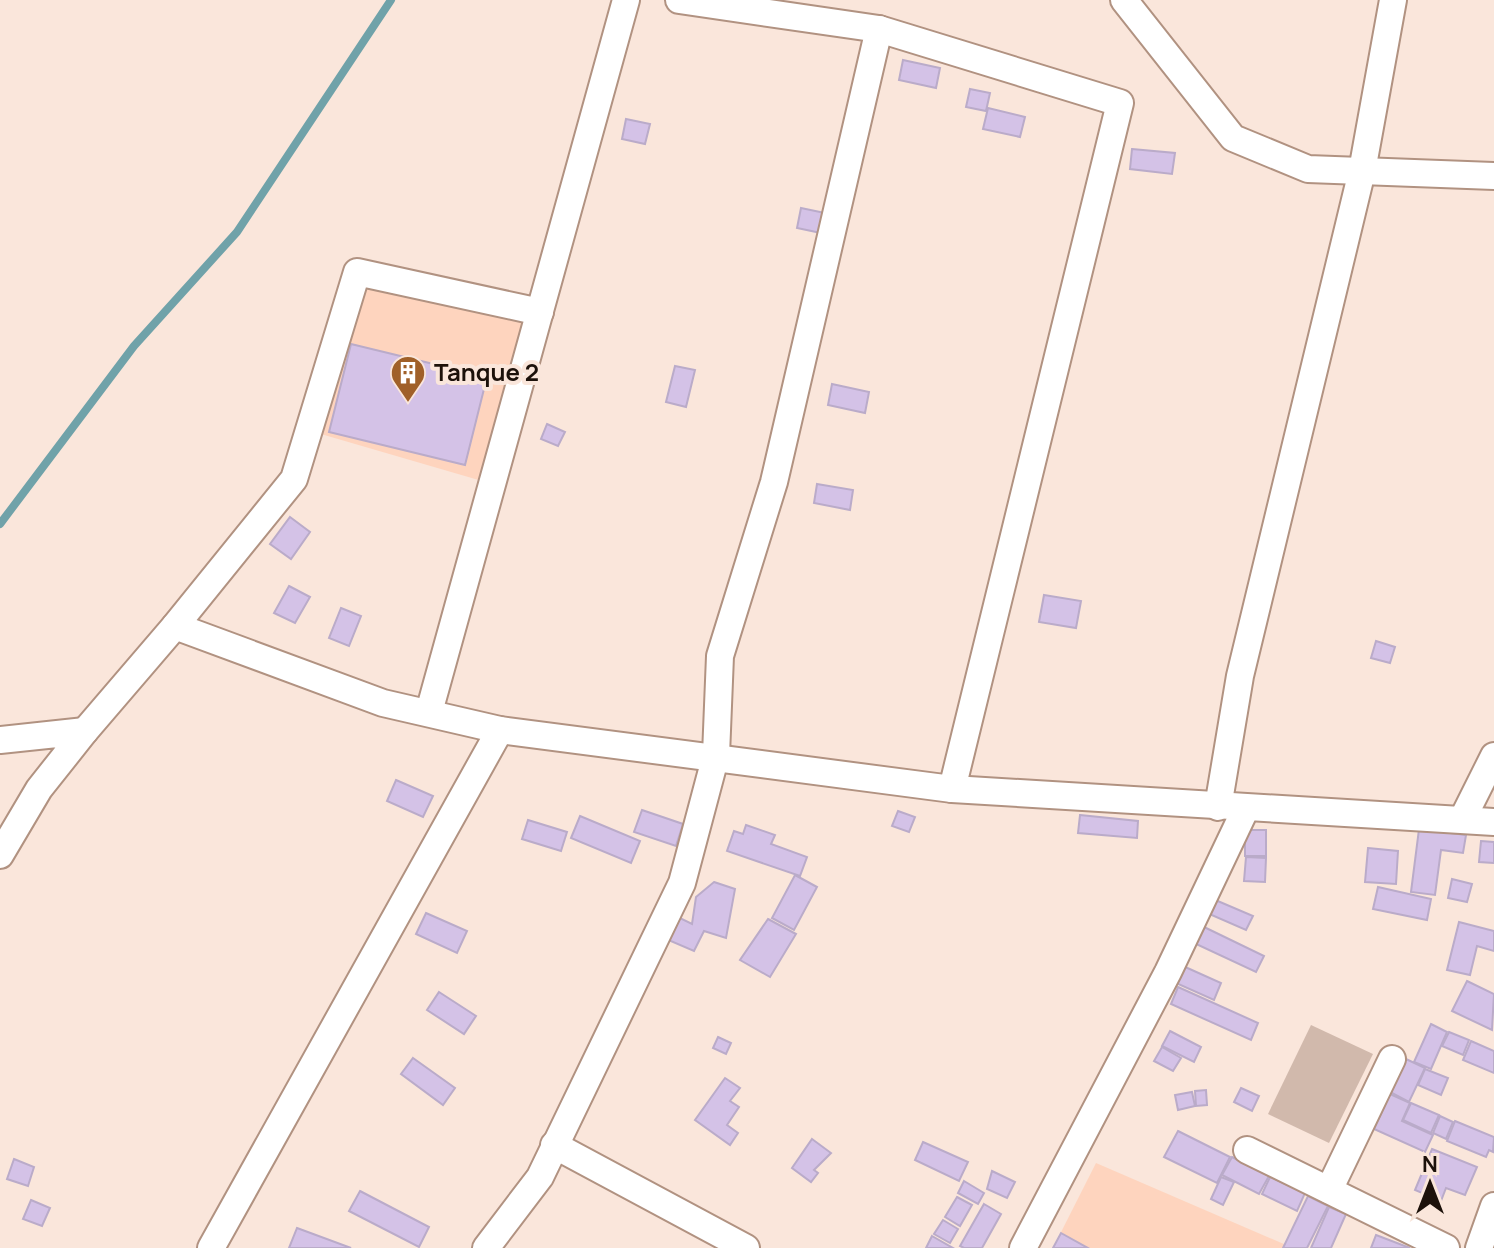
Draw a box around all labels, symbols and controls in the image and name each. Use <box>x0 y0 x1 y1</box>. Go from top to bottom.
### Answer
building icon: Tanque 2 <box>389 354 427 404</box>
place label: Tanque 2 <box>434 355 539 388</box>
north arrow <box>1390 1144 1470 1224</box>
text: N <box>1422 1149 1438 1179</box>

